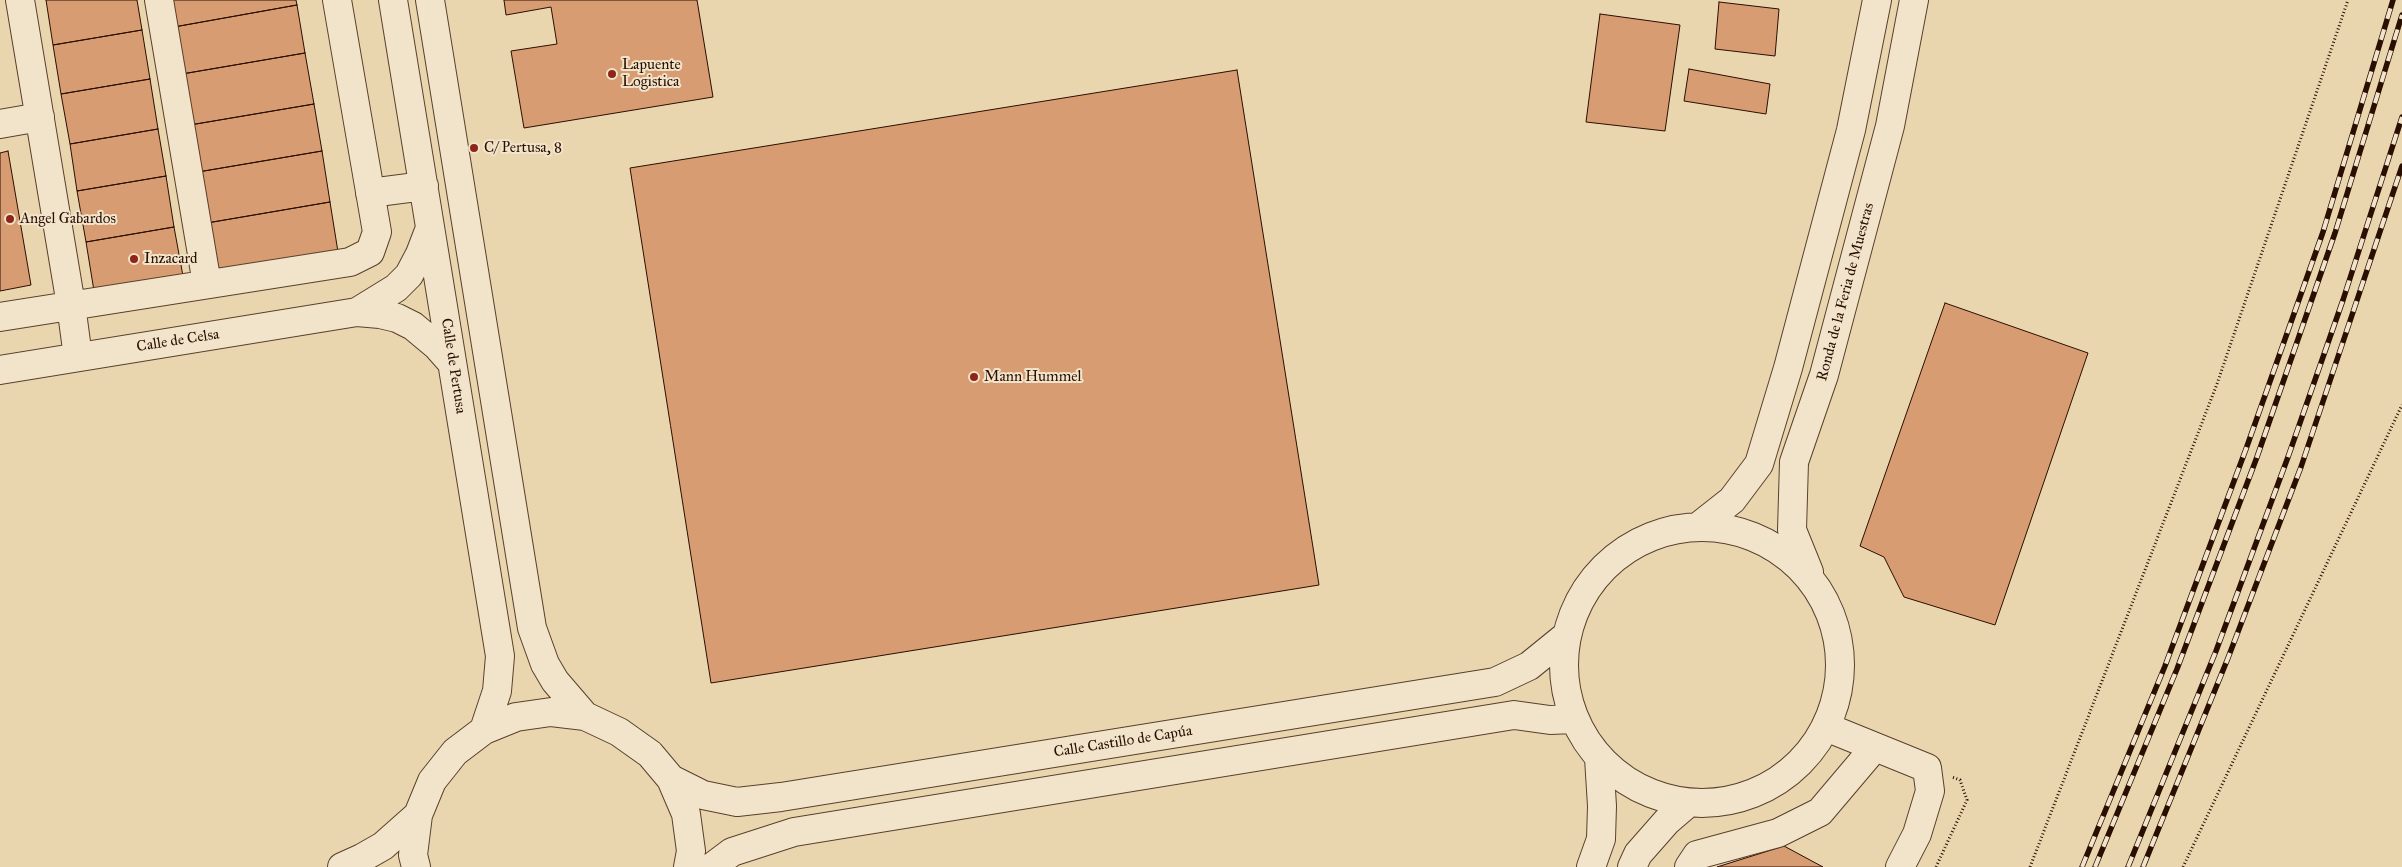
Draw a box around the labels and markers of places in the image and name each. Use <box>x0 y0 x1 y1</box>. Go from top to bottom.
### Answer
place label: Lapuente Logistica <box>622 56 681 91</box>
marker: Lapuente Logistica <box>606 68 618 80</box>
place label: C/ Pertusa, 8 <box>484 139 562 157</box>
marker: C/ Pertusa, 8 <box>468 142 480 154</box>
place label: Angel Gabardos <box>20 210 116 228</box>
marker: Angel Gabardos <box>4 213 16 225</box>
place label: Inzacard <box>144 250 198 268</box>
marker: Inzacard <box>128 253 140 265</box>
place label: Mann Hummel <box>984 368 1082 386</box>
marker: Mann Hummel <box>968 371 980 383</box>

